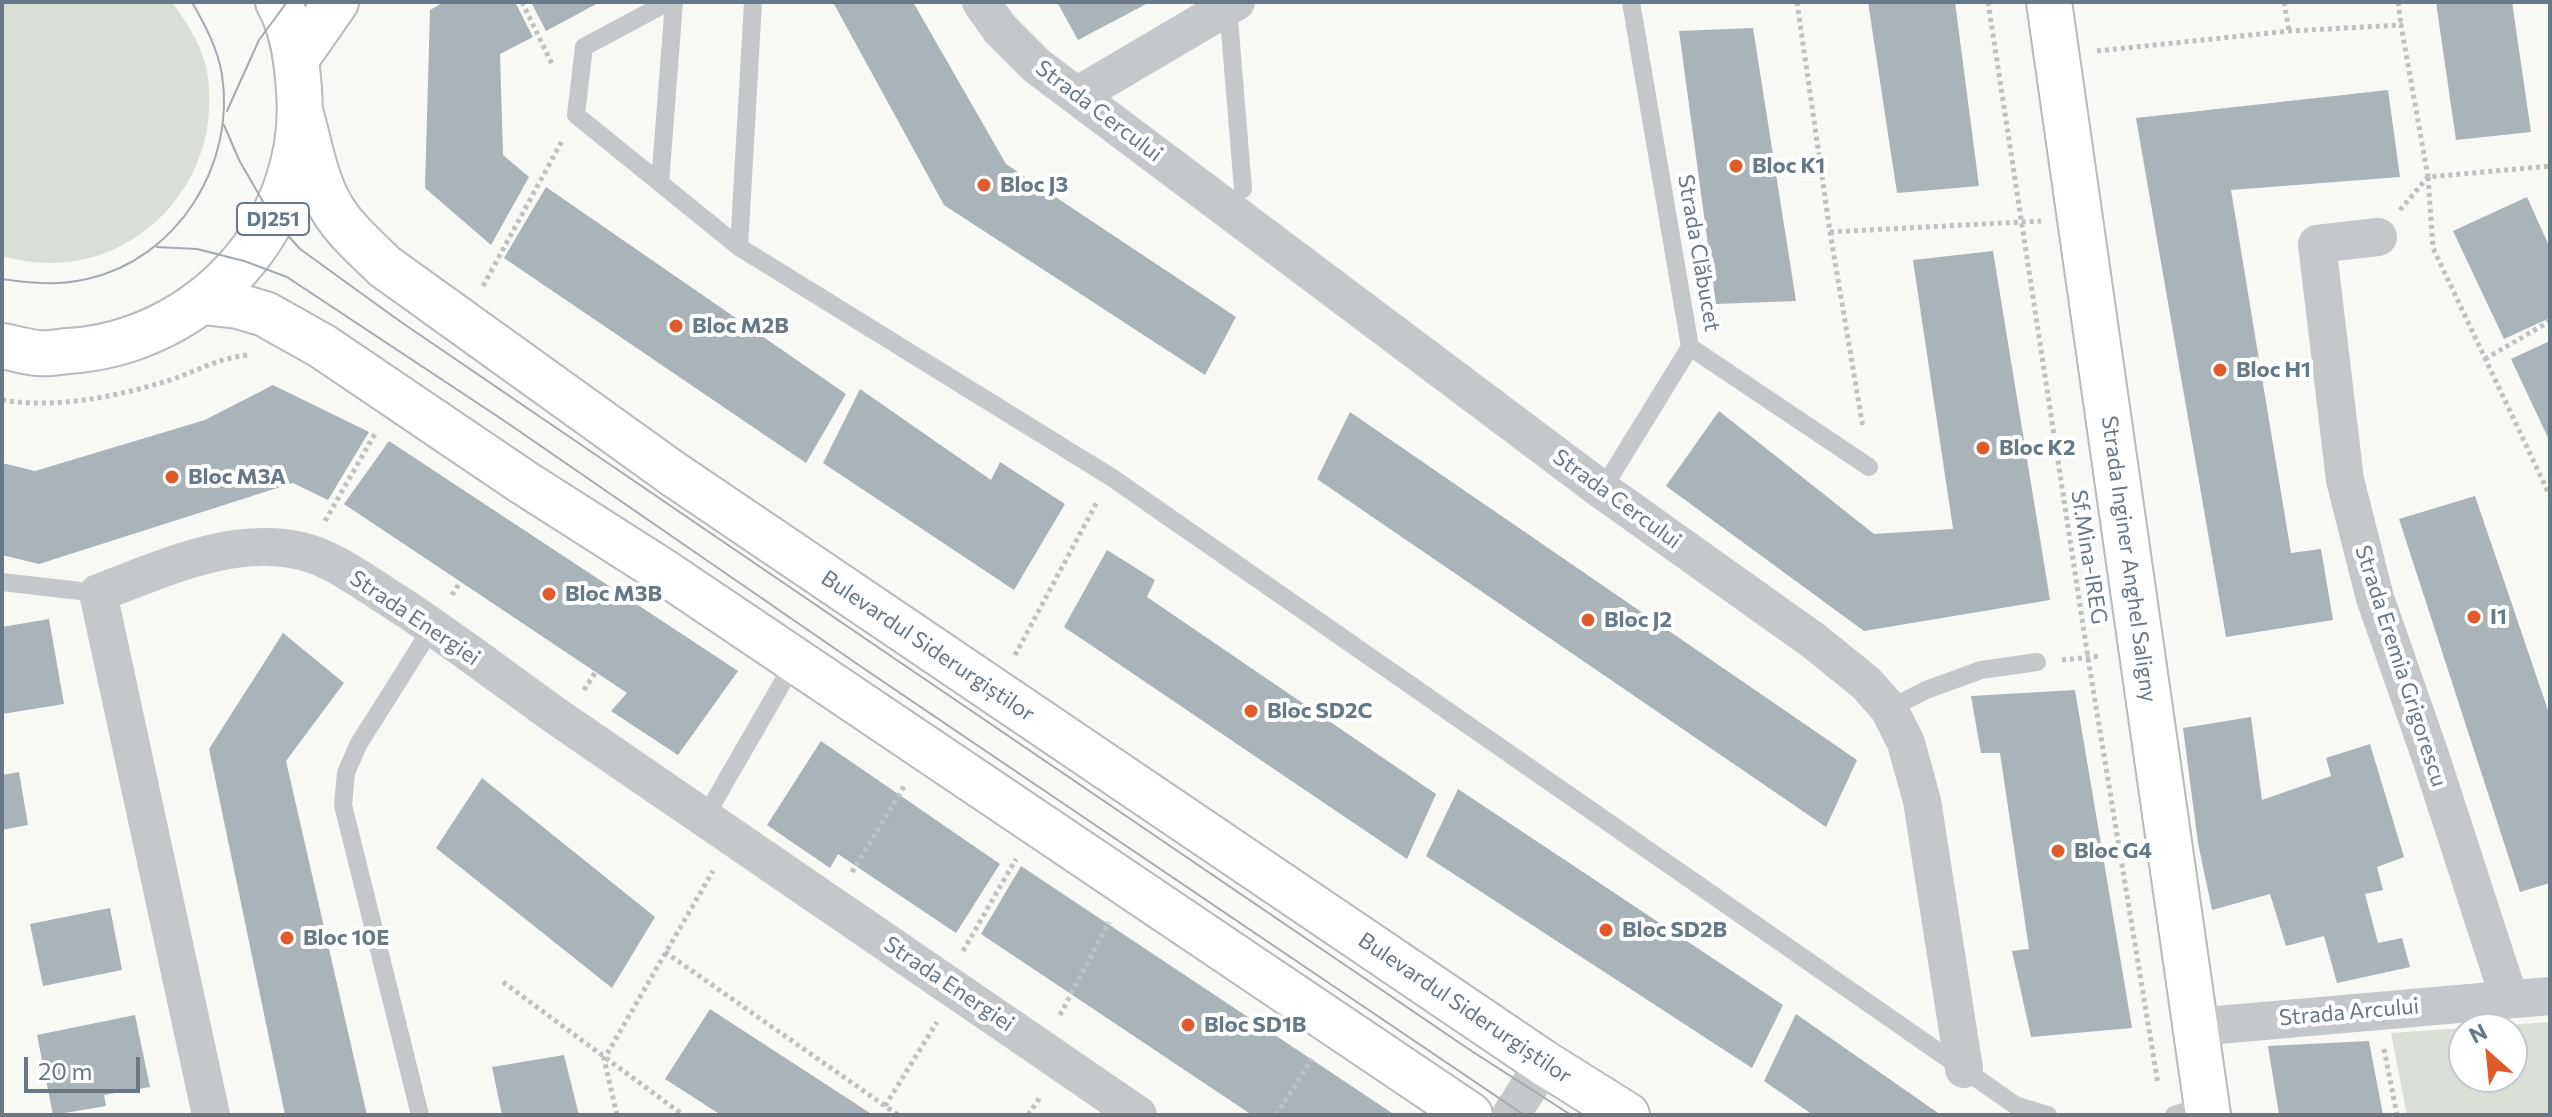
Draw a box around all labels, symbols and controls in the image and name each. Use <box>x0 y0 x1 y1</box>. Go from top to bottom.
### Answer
street label: Strada Cercului <box>1030 55 1168 167</box>
place label: Bloc K1 <box>1752 153 1825 179</box>
marker: Bloc K1 <box>1727 157 1745 175</box>
place label: Bloc J3 <box>1000 172 1068 198</box>
street label: Strada Clăbucet <box>1672 172 1726 334</box>
marker: Bloc J3 <box>975 176 993 194</box>
road number: DJ251 <box>237 203 309 235</box>
place label: Bloc M2B <box>692 313 789 339</box>
marker: Bloc M2B <box>667 317 685 335</box>
place label: Bloc H1 <box>2236 357 2311 383</box>
marker: Bloc H1 <box>2211 361 2229 379</box>
street label: Strada Inginer Anghel Saligny <box>2096 414 2162 704</box>
place label: Bloc K2 <box>1999 435 2075 461</box>
marker: Bloc K2 <box>1974 439 1992 457</box>
street label: Strada Cercului <box>1548 444 1686 554</box>
place label: Bloc M3A <box>188 464 286 490</box>
marker: Bloc M3A <box>163 468 181 486</box>
street label: Sf.Mina-IREG <box>2065 488 2113 626</box>
street label: Strada Eremia Grigorescu <box>2349 542 2453 790</box>
street label: Strada Energiei <box>345 565 485 671</box>
street label: Bulevardul Siderurgiștilor <box>816 565 1040 727</box>
place label: Bloc M3B <box>565 581 662 607</box>
marker: Bloc M3B <box>540 585 558 603</box>
place label: I1 <box>2490 604 2507 630</box>
place label: Bloc J2 <box>1604 607 1672 633</box>
marker: I1 <box>2465 608 2483 626</box>
marker: Bloc J2 <box>1579 611 1597 629</box>
place label: Bloc SD2C <box>1267 698 1372 724</box>
marker: Bloc SD2C <box>1242 702 1260 720</box>
place label: Bloc G4 <box>2074 838 2152 864</box>
marker: Bloc G4 <box>2049 842 2067 860</box>
place label: Bloc SD2B <box>1622 917 1727 943</box>
marker: Bloc SD2B <box>1597 921 1615 939</box>
place label: Bloc 10E <box>303 925 389 951</box>
street label: Bulevardul Siderurgiștilor <box>1353 927 1577 1089</box>
marker: Bloc 10E <box>278 929 296 947</box>
street label: Strada Energiei <box>879 931 1019 1037</box>
street label: Strada Arcului <box>2278 993 2420 1031</box>
place label: Bloc SD1B <box>1204 1012 1306 1038</box>
north arrow <box>2448 1013 2528 1093</box>
marker: Bloc SD1B <box>1179 1016 1197 1034</box>
text: N <box>2464 1017 2491 1049</box>
scale bar <box>28 1041 144 1091</box>
text: 20 m <box>38 1056 92 1085</box>

